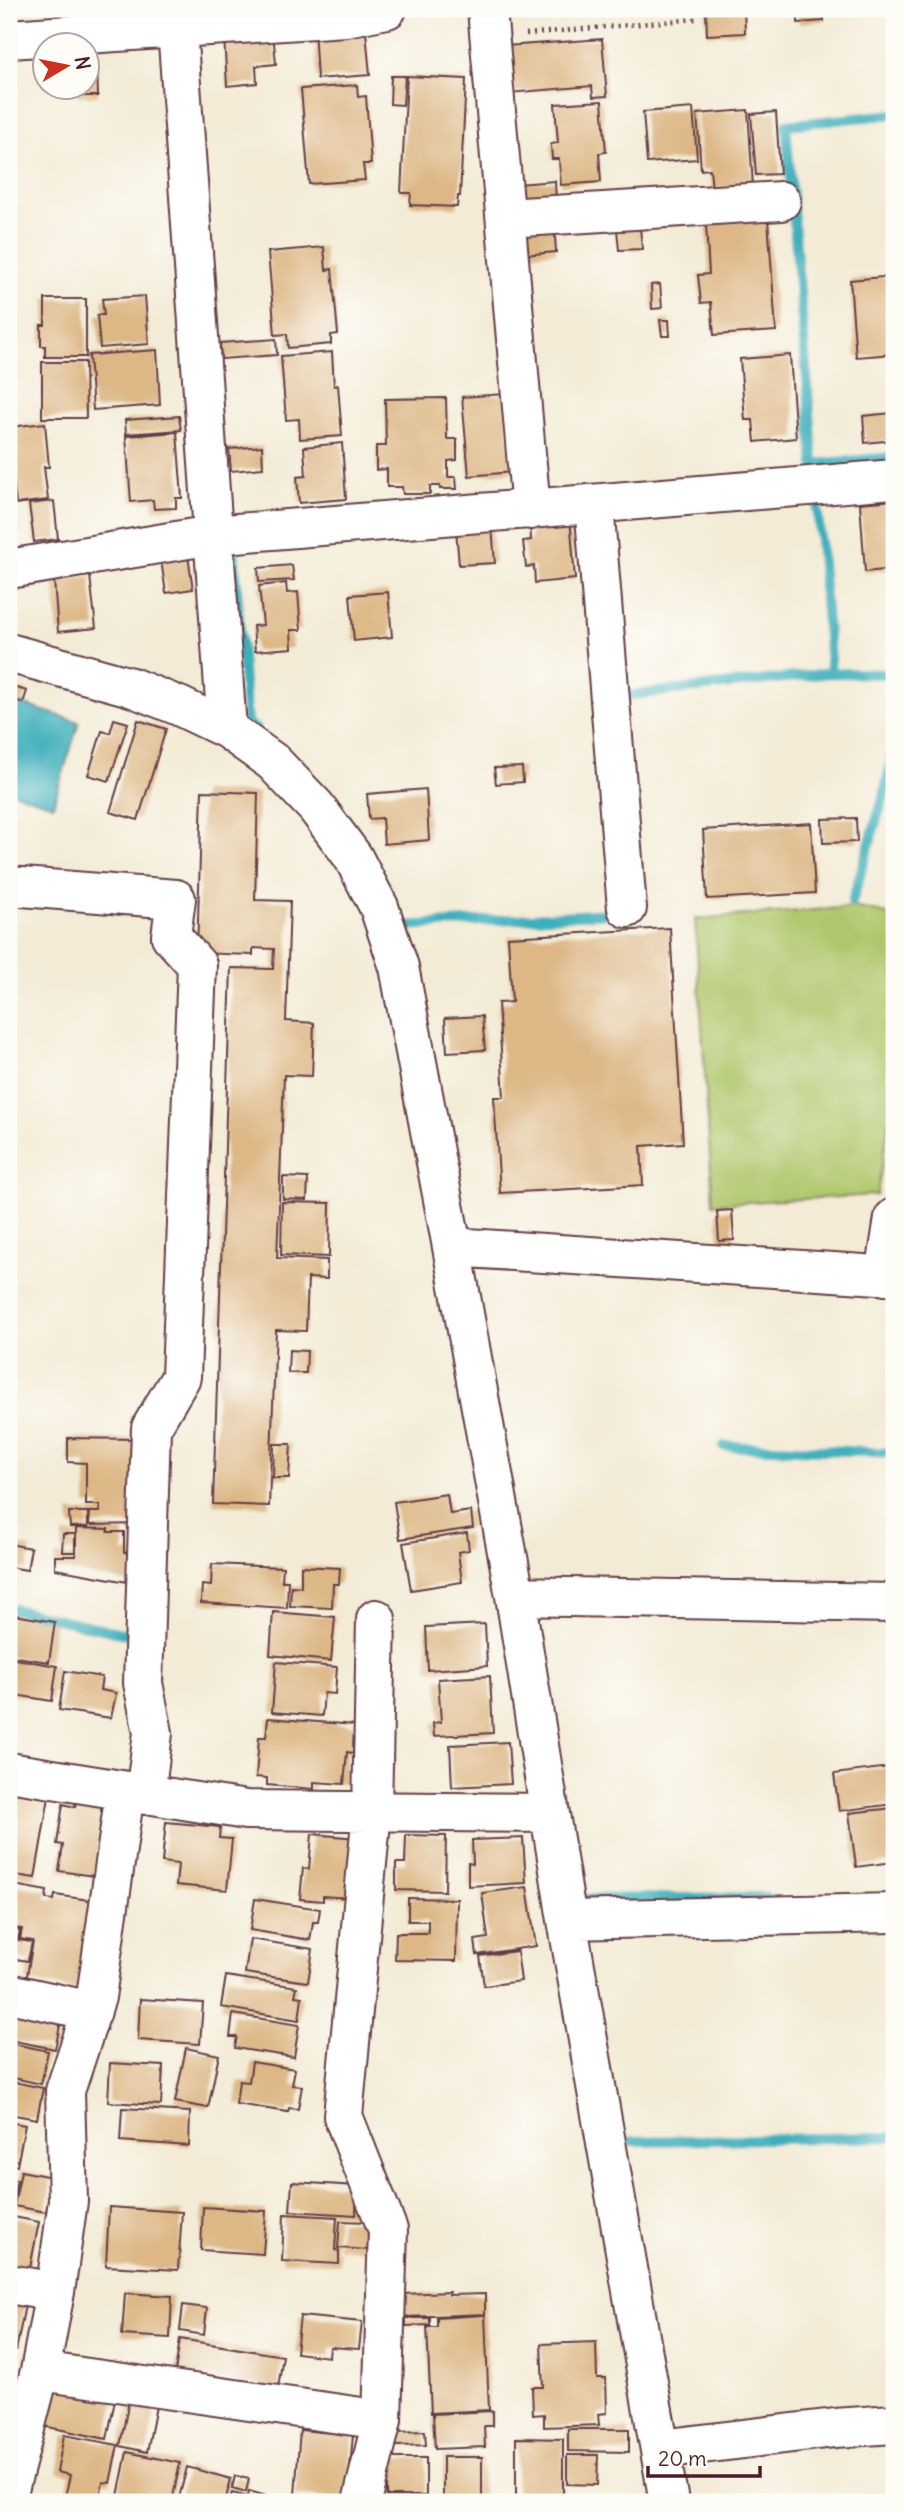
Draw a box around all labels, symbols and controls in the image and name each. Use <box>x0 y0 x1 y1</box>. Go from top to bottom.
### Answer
north arrow <box>32 32 102 102</box>
text: N <box>70 54 96 72</box>
scale bar <box>648 2434 760 2478</box>
text: 20 m <box>658 2445 707 2472</box>

